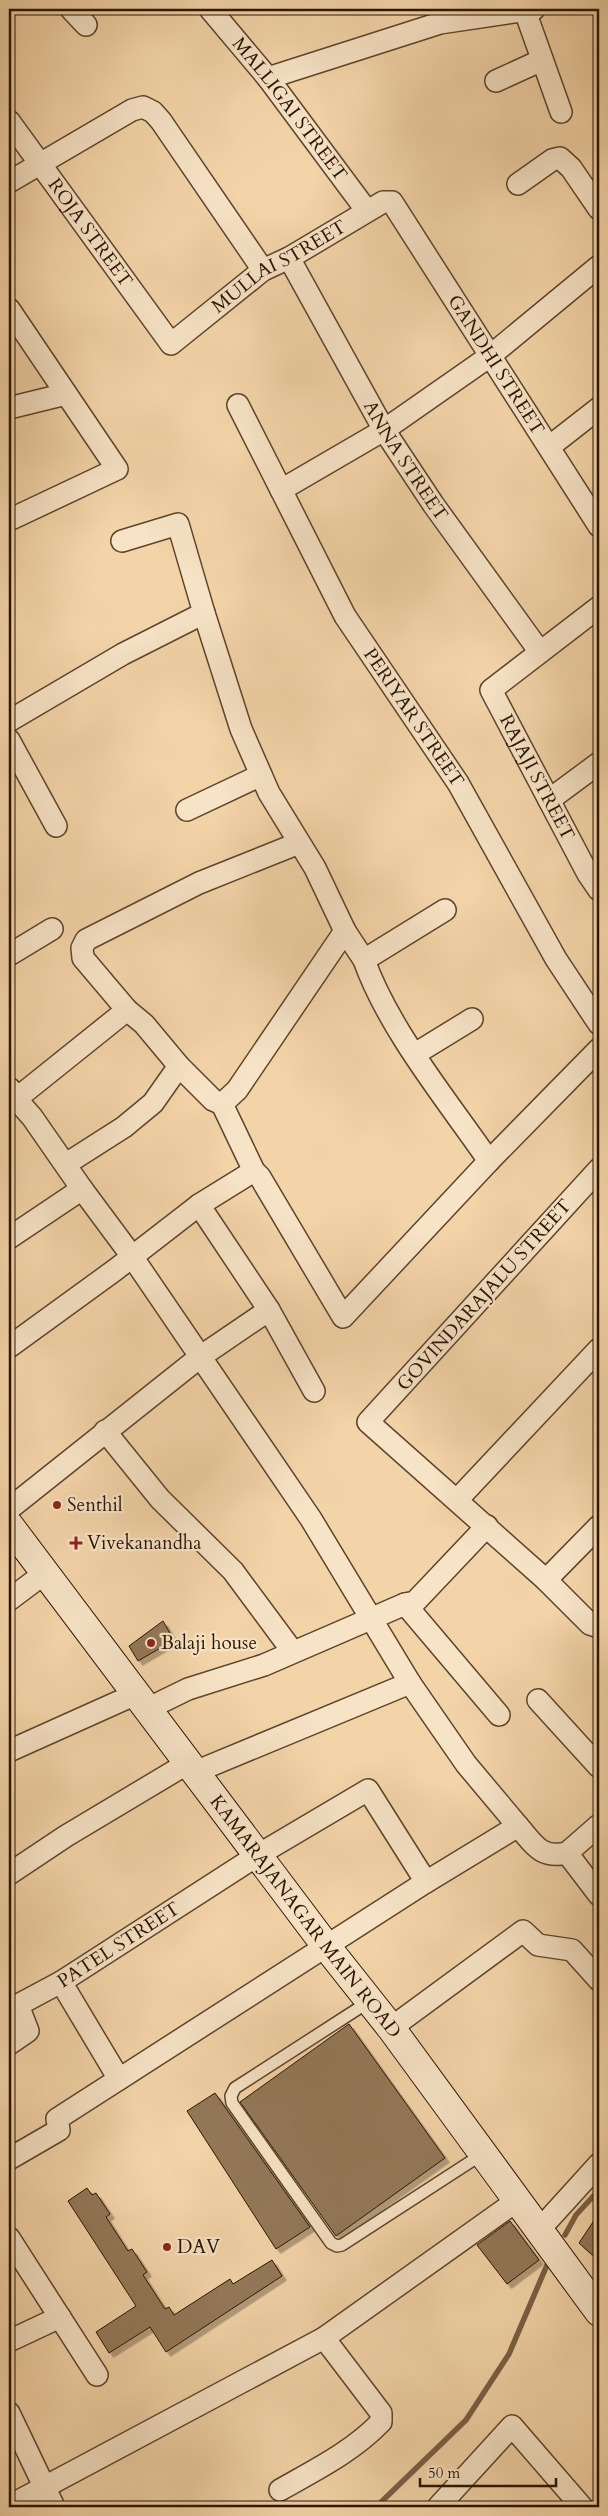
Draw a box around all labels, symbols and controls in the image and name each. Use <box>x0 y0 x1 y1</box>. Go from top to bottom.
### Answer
street label: MALLIGAI STREET <box>226 32 353 186</box>
street label: ROJA STREET <box>42 173 138 292</box>
street label: MULLAI STREET <box>206 214 351 319</box>
street label: GANDHI STREET <box>442 290 551 440</box>
street label: ANNA STREET <box>357 396 454 526</box>
street label: PERIYAR STREET <box>357 643 470 792</box>
street label: RAJAJI STREET <box>493 710 581 845</box>
street label: GOVINDARAJALU STREET <box>391 1193 577 1397</box>
place label: Senthil <box>67 1492 123 1518</box>
marker: Senthil <box>51 1499 63 1511</box>
place label: Vivekanandha <box>87 1530 201 1556</box>
marker: Vivekanandha <box>69 1536 83 1550</box>
place label: Balaji house <box>161 1630 257 1656</box>
marker: Balaji house <box>145 1637 157 1649</box>
street label: KAMARAJANAGAR MAIN ROAD <box>204 1790 407 2043</box>
street label: PATEL STREET <box>52 1896 185 1994</box>
place label: DAV <box>177 2234 220 2260</box>
marker: DAV <box>161 2241 173 2253</box>
scale bar <box>420 2456 557 2488</box>
text: 50 m <box>428 2463 460 2483</box>

